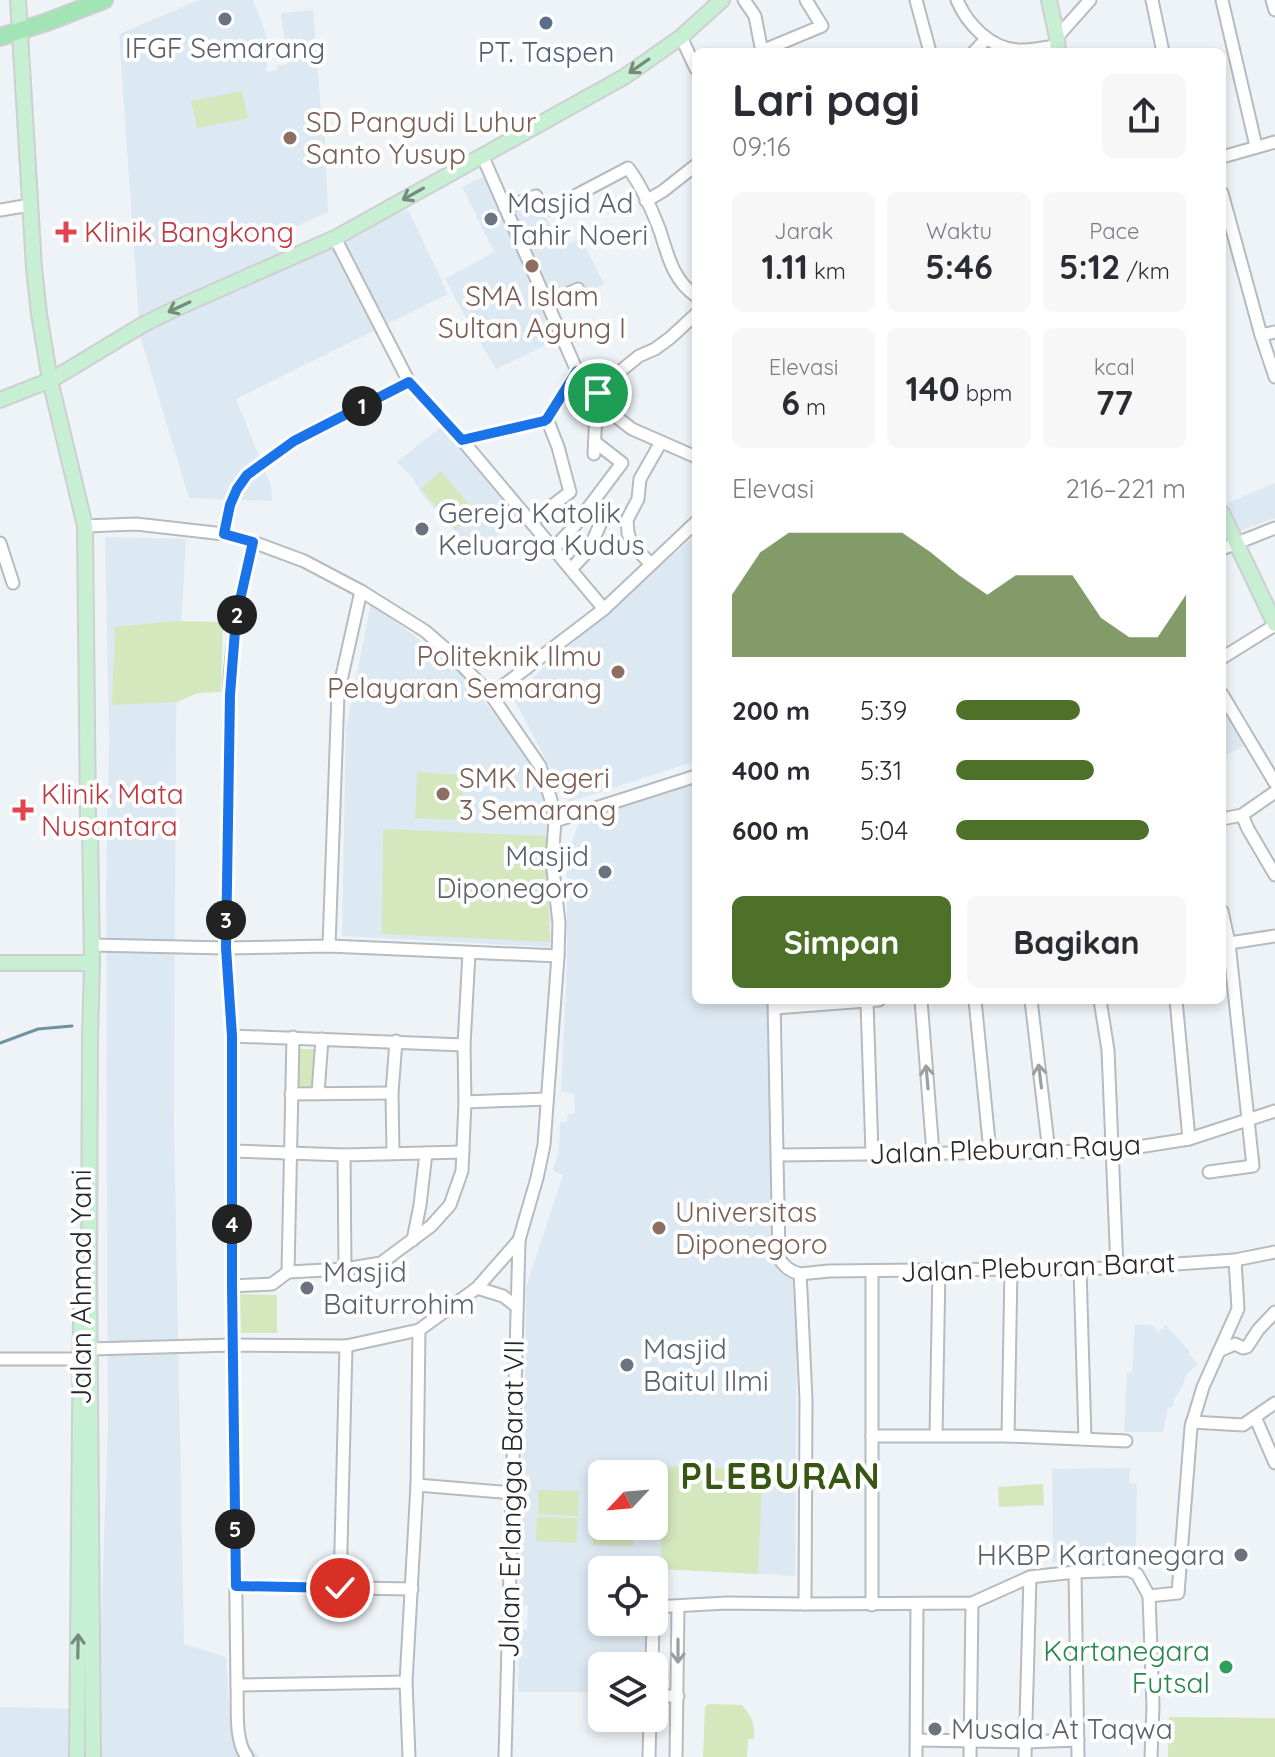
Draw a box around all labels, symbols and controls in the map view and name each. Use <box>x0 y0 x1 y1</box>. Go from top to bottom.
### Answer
marker: IFGF Semarang <box>216 10 234 28</box>
marker: PT. Taspen <box>537 14 555 32</box>
place label: IFGF Semarang <box>125 30 325 65</box>
place label: PT. Taspen <box>478 34 614 69</box>
one-way arrow <box>629 58 651 74</box>
text: Lari pagi <box>732 72 920 127</box>
button: share <box>1102 74 1186 158</box>
place label: SD Pangudi Luhur Santo Yusup <box>306 104 537 171</box>
marker: SD Pangudi Luhur Santo Yusup <box>281 129 299 147</box>
text: 09:16 <box>732 130 790 163</box>
place label: Masjid Ad Tahir Noeri <box>507 185 648 252</box>
one-way arrow <box>402 186 425 202</box>
marker: Masjid Ad Tahir Noeri <box>482 210 500 228</box>
place label: Klinik Bangkong <box>84 214 294 249</box>
text: Jarak <box>774 217 833 245</box>
text: Waktu <box>926 217 992 245</box>
text: Pace <box>1089 217 1139 245</box>
marker: Klinik Bangkong <box>55 221 77 243</box>
text: 1.11 <box>762 245 808 288</box>
text: 5:46 <box>925 245 993 288</box>
text: 5:12 <box>1059 245 1120 288</box>
marker: SMA Islam Sultan Agung I <box>523 257 541 275</box>
text: km <box>808 257 846 285</box>
text: /km <box>1120 257 1170 285</box>
place label: SMA Islam Sultan Agung I <box>438 278 626 345</box>
one-way arrow <box>168 300 192 315</box>
text: Elevasi <box>769 353 838 381</box>
text: kcal <box>1094 353 1135 381</box>
pin <box>564 359 632 427</box>
text: 140 <box>906 367 960 410</box>
icon: arrive <box>576 371 620 415</box>
text: bpm <box>960 379 1012 407</box>
text: 6 <box>781 381 800 424</box>
text: 77 <box>1096 381 1133 424</box>
pin: 1 <box>342 386 382 426</box>
text: 1 <box>358 392 366 420</box>
text: m <box>800 393 826 421</box>
text: Elevasi <box>732 472 814 505</box>
text: 216–221 m <box>1065 472 1186 505</box>
place label: Gereja Katolik Keluarga Kudus <box>438 495 645 562</box>
marker: Gereja Katolik Keluarga Kudus <box>413 520 431 538</box>
pin: 2 <box>217 595 257 635</box>
text: 2 <box>231 601 243 629</box>
place label: Politeknik Ilmu Pelayaran Semarang <box>327 638 602 705</box>
marker: Politeknik Ilmu Pelayaran Semarang <box>609 663 627 681</box>
text: 200 m <box>732 694 810 727</box>
text: 5:39 <box>860 694 907 727</box>
text: 400 m <box>732 754 810 787</box>
text: 5:31 <box>860 754 902 787</box>
place label: SMK Negeri 3 Semarang <box>459 760 616 827</box>
place label: Klinik Mata Nusantara <box>41 776 184 843</box>
marker: SMK Negeri 3 Semarang <box>434 785 452 803</box>
marker: Klinik Mata Nusantara <box>12 799 34 821</box>
text: 600 m <box>732 814 810 847</box>
text: 5:04 <box>860 814 908 847</box>
place label: Masjid Diponegoro <box>436 838 589 905</box>
marker: Masjid Diponegoro <box>596 863 614 881</box>
button: Simpan <box>732 896 951 988</box>
button: Bagikan <box>967 896 1186 988</box>
pin: 3 <box>206 900 246 940</box>
text: 3 <box>220 906 232 934</box>
one-way arrow <box>919 1064 934 1091</box>
one-way arrow <box>1032 1064 1047 1089</box>
street label: Jalan Pleburan Raya <box>869 1126 1141 1171</box>
street label: Jalan Ahmad Yani <box>63 1169 98 1405</box>
place label: Universitas Diponegoro <box>675 1194 828 1261</box>
pin: 4 <box>212 1204 252 1244</box>
text: 4 <box>226 1210 238 1238</box>
marker: Universitas Diponegoro <box>650 1219 668 1237</box>
street label: Jalan Pleburan Barat <box>900 1244 1176 1289</box>
place label: Masjid Baiturrohim <box>323 1254 475 1321</box>
marker: Masjid Baiturrohim <box>298 1279 316 1297</box>
place label: Masjid Baitul Ilmi <box>643 1331 769 1398</box>
street label: Jalan Erlangga Barat VII <box>490 1340 531 1658</box>
marker: Masjid Baitul Ilmi <box>618 1356 636 1374</box>
district label: PLEBURAN <box>680 1453 882 1498</box>
north arrow <box>588 1460 668 1540</box>
map controls <box>588 1460 668 1732</box>
pin: 5 <box>215 1509 255 1549</box>
text: 5 <box>229 1515 241 1543</box>
place label: HKBP Kartanegara <box>977 1537 1225 1572</box>
marker: HKBP Kartanegara <box>1232 1546 1250 1564</box>
pin <box>306 1554 374 1622</box>
button: locate <box>588 1556 668 1636</box>
icon: check <box>318 1566 362 1610</box>
one-way arrow <box>70 1633 86 1660</box>
place label: Kartanegara Futsal <box>1043 1633 1210 1700</box>
one-way arrow <box>670 1637 686 1664</box>
button: layers <box>588 1652 668 1732</box>
marker: Kartanegara Futsal <box>1217 1658 1235 1676</box>
place label: Musala At Taqwa <box>951 1711 1173 1746</box>
marker: Musala At Taqwa <box>926 1720 944 1738</box>

